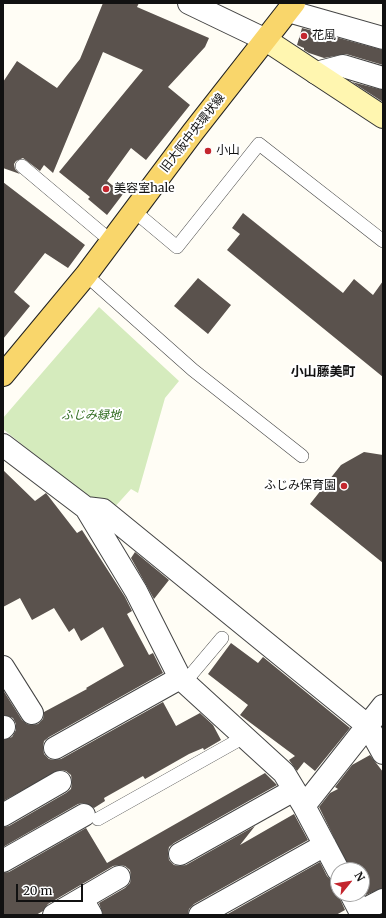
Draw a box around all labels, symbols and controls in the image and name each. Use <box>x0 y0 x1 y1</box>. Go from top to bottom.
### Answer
place label: 花風 <box>312 29 336 43</box>
marker: 花風 <box>299 31 309 41</box>
street label: 旧大阪中央環状線 <box>158 91 228 175</box>
place label: 小山 <box>216 144 240 158</box>
marker: 小山 <box>203 146 213 156</box>
place label: 美容室hale <box>114 182 174 196</box>
marker: 美容室hale <box>101 184 111 194</box>
district label: 小山藤美町 <box>291 364 355 380</box>
park label: ふじみ緑地 <box>61 409 121 423</box>
place label: ふじみ保育園 <box>264 479 336 493</box>
marker: ふじみ保育園 <box>339 481 349 491</box>
north arrow <box>330 862 370 902</box>
text: N <box>351 869 368 884</box>
scale bar <box>18 876 85 902</box>
text: 20 m <box>23 883 52 898</box>

